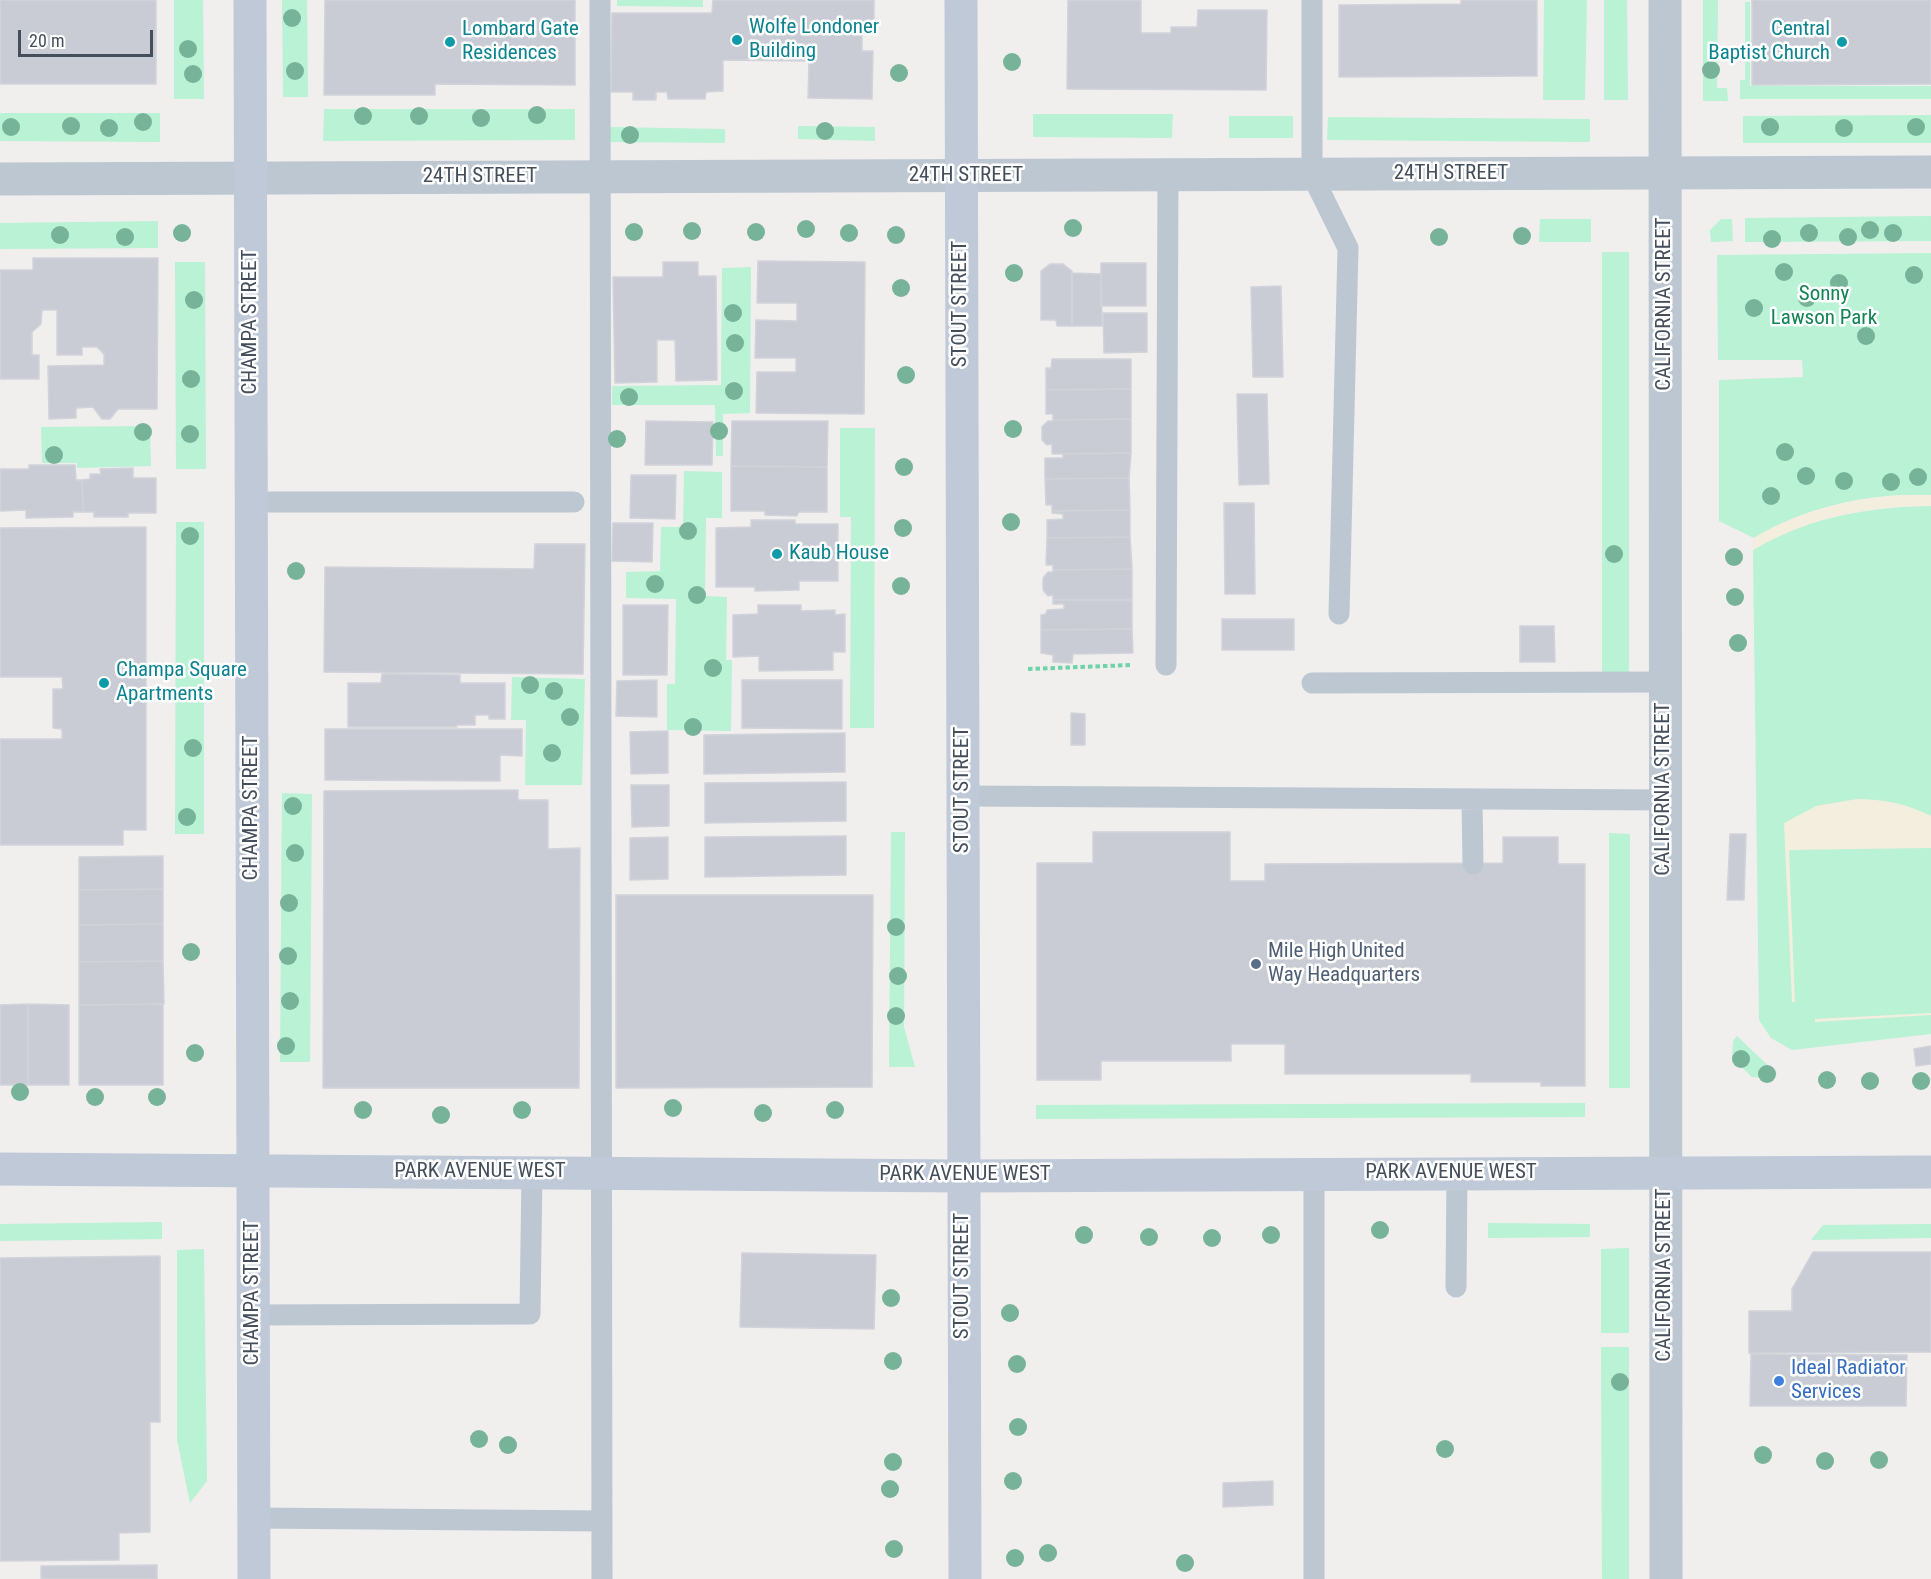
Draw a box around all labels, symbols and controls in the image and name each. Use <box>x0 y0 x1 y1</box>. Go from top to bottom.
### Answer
place label: Wolfe Londoner Building <box>749 15 879 65</box>
place label: Lombard Gate Residences <box>462 17 579 67</box>
place label: Central Baptist Church <box>1708 17 1830 67</box>
scale bar <box>21 18 156 56</box>
text: 20 m <box>29 30 64 51</box>
marker: Wolfe Londoner Building <box>730 33 744 47</box>
marker: Lombard Gate Residences <box>443 35 457 49</box>
marker: Central Baptist Church <box>1835 35 1849 49</box>
street label: 24TH STREET <box>1394 161 1508 187</box>
street label: 24TH STREET <box>909 163 1023 189</box>
street label: 24TH STREET <box>423 164 537 190</box>
street label: CALIFORNIA STREET <box>1652 217 1678 391</box>
street label: STOUT STREET <box>948 241 974 367</box>
street label: CHAMPA STREET <box>238 249 264 395</box>
park label: Sonny Lawson Park <box>1771 282 1877 332</box>
place label: Kaub House <box>789 541 889 567</box>
marker: Kaub House <box>770 547 784 561</box>
place label: Champa Square Apartments <box>116 658 247 708</box>
marker: Champa Square Apartments <box>97 676 111 690</box>
street label: CALIFORNIA STREET <box>1651 702 1677 876</box>
street label: STOUT STREET <box>950 727 976 853</box>
street label: CHAMPA STREET <box>239 735 265 881</box>
place label: Mile High United Way Headquarters <box>1268 939 1420 989</box>
marker: Mile High United Way Headquarters <box>1249 957 1263 971</box>
street label: PARK AVENUE WEST <box>394 1159 566 1185</box>
street label: PARK AVENUE WEST <box>1365 1160 1537 1186</box>
street label: PARK AVENUE WEST <box>879 1162 1051 1188</box>
street label: CALIFORNIA STREET <box>1652 1188 1678 1362</box>
street label: STOUT STREET <box>950 1213 976 1339</box>
street label: CHAMPA STREET <box>240 1220 266 1366</box>
place label: Ideal Radiator Services <box>1791 1356 1906 1406</box>
marker: Ideal Radiator Services <box>1772 1374 1786 1388</box>

